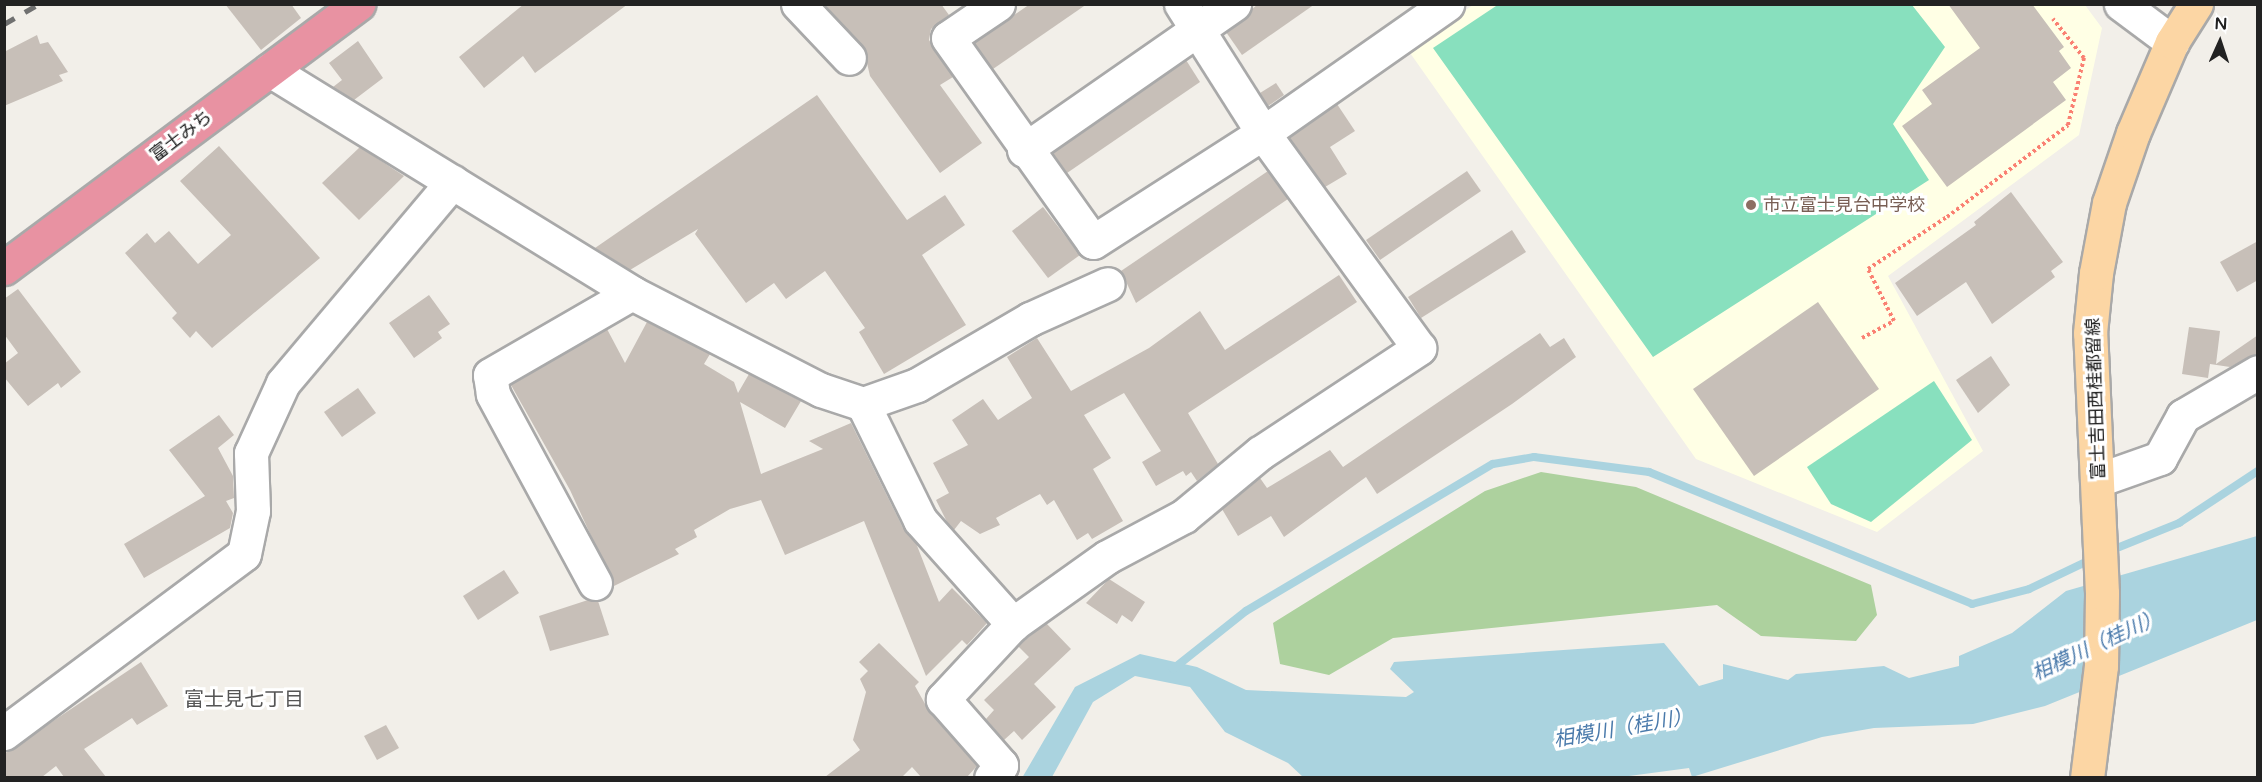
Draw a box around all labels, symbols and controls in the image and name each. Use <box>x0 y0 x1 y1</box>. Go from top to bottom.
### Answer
north arrow <box>2190 12 2250 72</box>
text: N <box>2214 14 2228 34</box>
street label: 富士みち <box>146 106 216 166</box>
place label: 市立富士見台中学校 <box>1763 194 1925 216</box>
marker: 市立富士見台中学校 <box>1744 198 1758 212</box>
street label: 富士吉田西桂都留線 <box>2082 318 2110 480</box>
water label: 相模川（桂川） <box>2028 606 2166 686</box>
district label: 富士見七丁目 <box>184 688 304 712</box>
water label: 相模川（桂川） <box>1552 705 1694 753</box>

